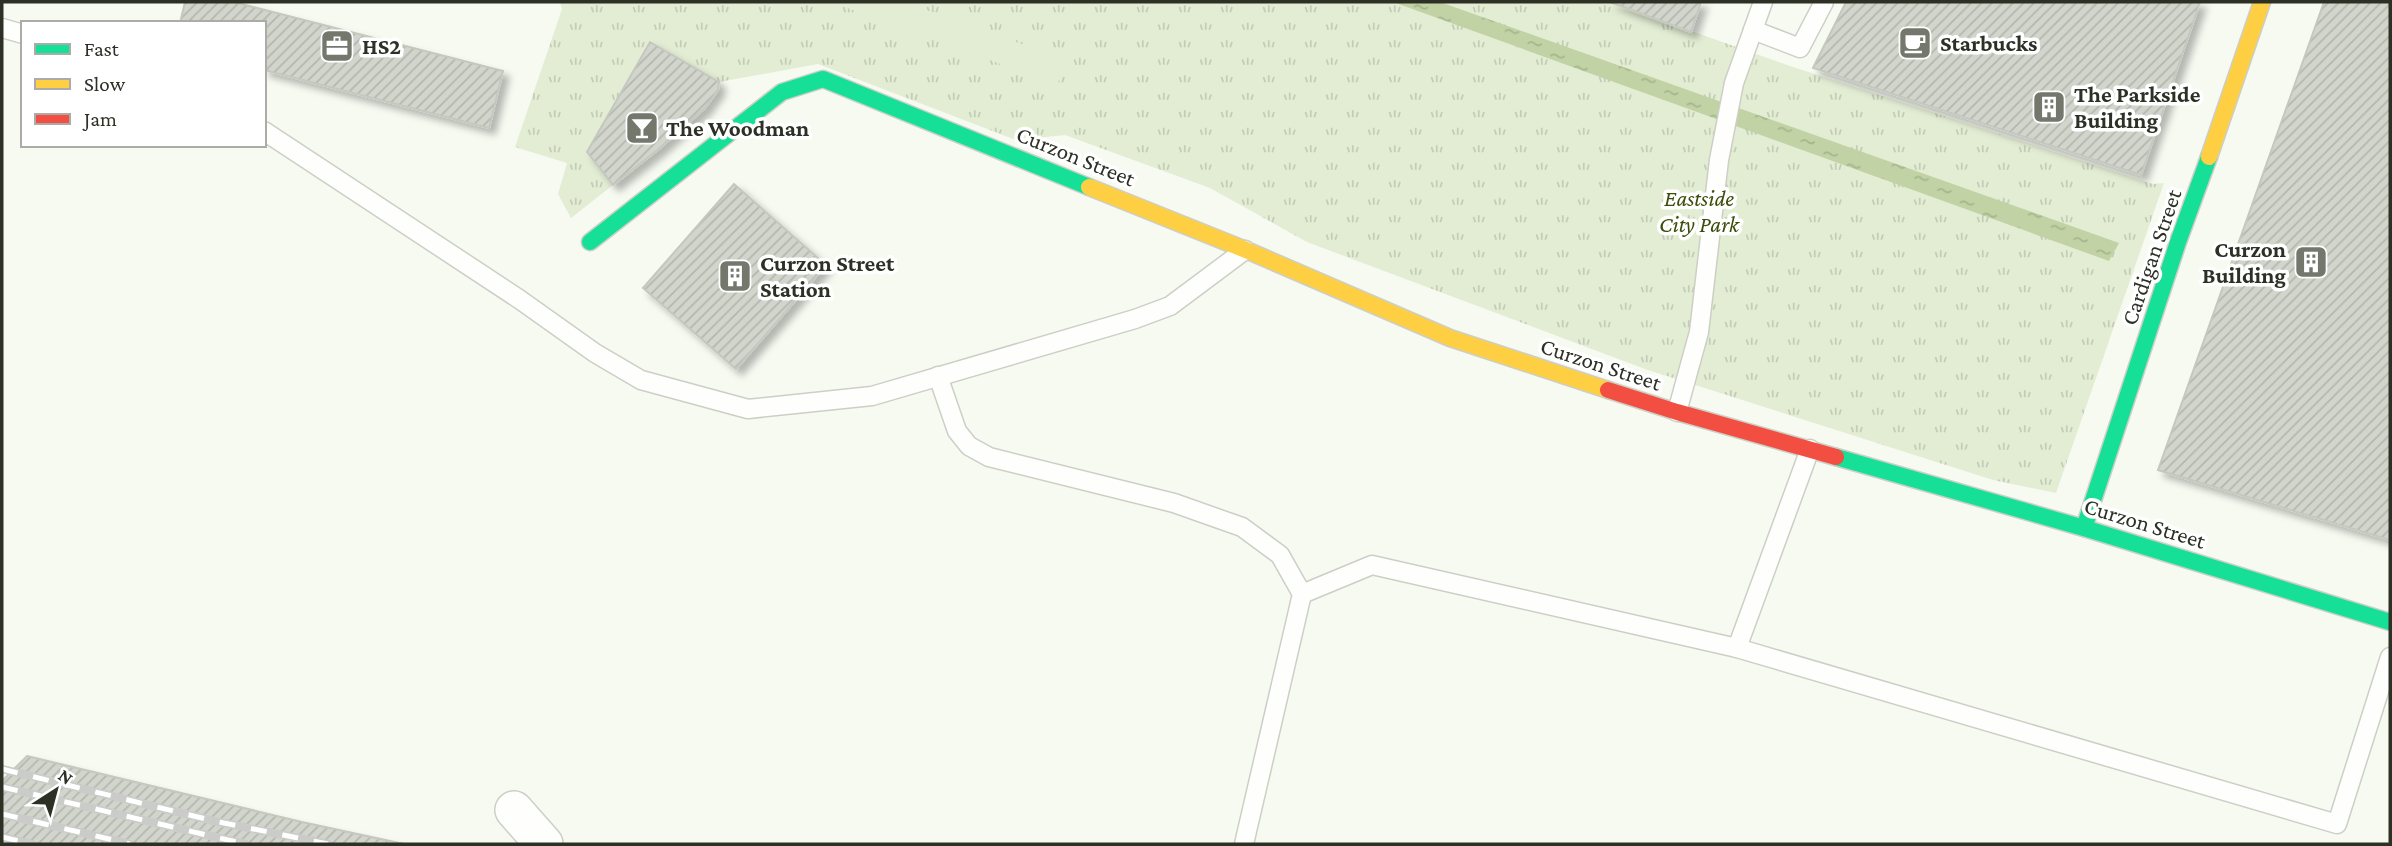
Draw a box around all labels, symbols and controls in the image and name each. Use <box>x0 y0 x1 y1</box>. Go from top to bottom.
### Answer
legend <box>21 21 266 147</box>
cafe icon: Starbucks <box>1896 24 1934 62</box>
office icon: HS2 <box>318 27 356 65</box>
place label: Starbucks <box>1940 30 2037 56</box>
place label: HS2 <box>362 33 401 59</box>
text: Fast <box>84 37 120 61</box>
text: Slow <box>84 72 126 96</box>
place label: The Parkside Building <box>2074 81 2201 133</box>
building icon: The Parkside Building <box>2030 88 2068 126</box>
text: Jam <box>82 107 117 131</box>
bar icon: The Woodman <box>623 109 661 147</box>
place label: The Woodman <box>666 115 809 141</box>
street label: Curzon Street <box>1013 120 1139 192</box>
park label: Eastside City Park <box>1659 185 1740 237</box>
street label: Cardigan Street <box>2116 185 2187 328</box>
place label: Curzon Building <box>2202 236 2286 288</box>
building icon: Curzon Building <box>2292 243 2330 281</box>
place label: Curzon Street Station <box>760 250 895 302</box>
building icon: Curzon Street Station <box>716 257 754 295</box>
street label: Curzon Street <box>1537 332 1665 396</box>
street label: Curzon Street <box>2081 492 2209 554</box>
north arrow <box>21 755 91 825</box>
text: N <box>54 764 77 789</box>

